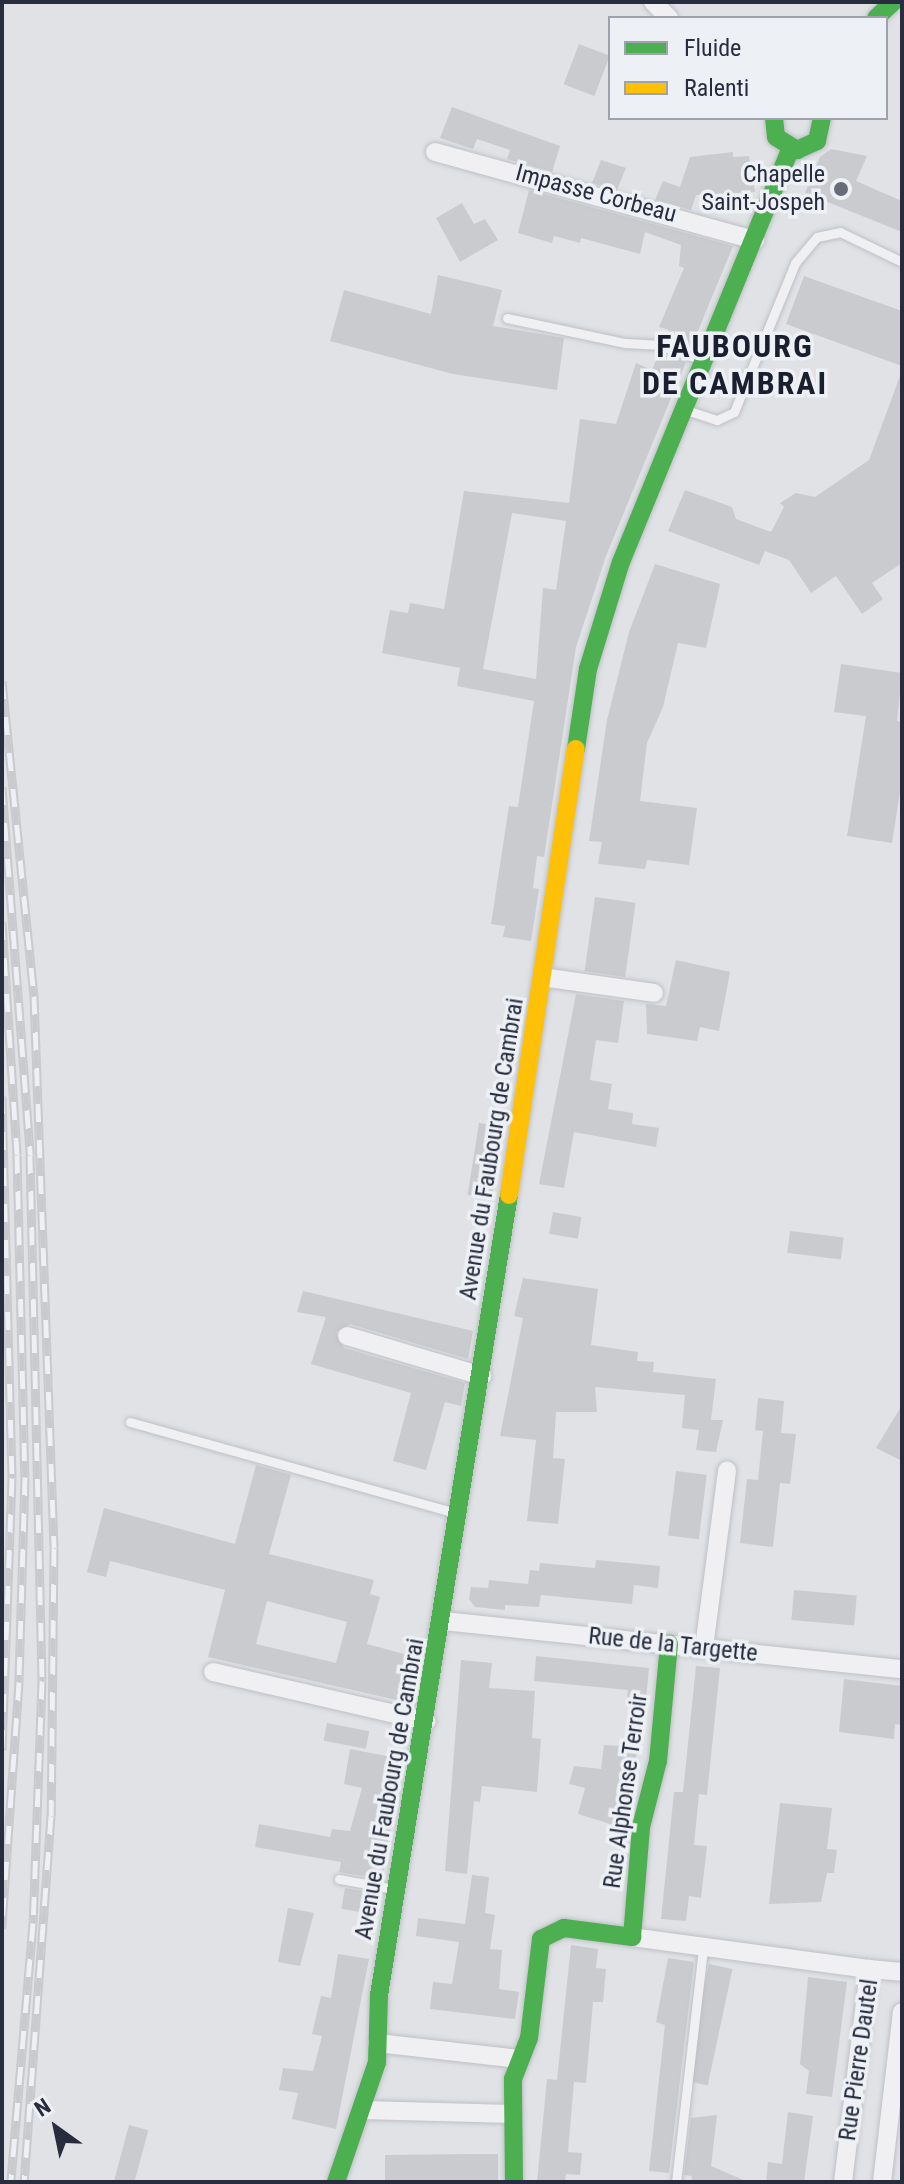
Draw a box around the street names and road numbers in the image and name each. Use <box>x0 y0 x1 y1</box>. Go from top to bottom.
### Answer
street label: Impasse Corbeau <box>512 159 680 229</box>
street label: Avenue du Faubourg de Cambrai <box>454 996 530 1302</box>
street label: Rue de la Targette <box>587 1622 759 1668</box>
street label: Avenue du Faubourg de Cambrai <box>349 1636 431 1942</box>
street label: Rue Alphonse Terroir <box>598 1691 654 1891</box>
street label: Rue Pierre Dautel <box>833 1977 885 2143</box>

